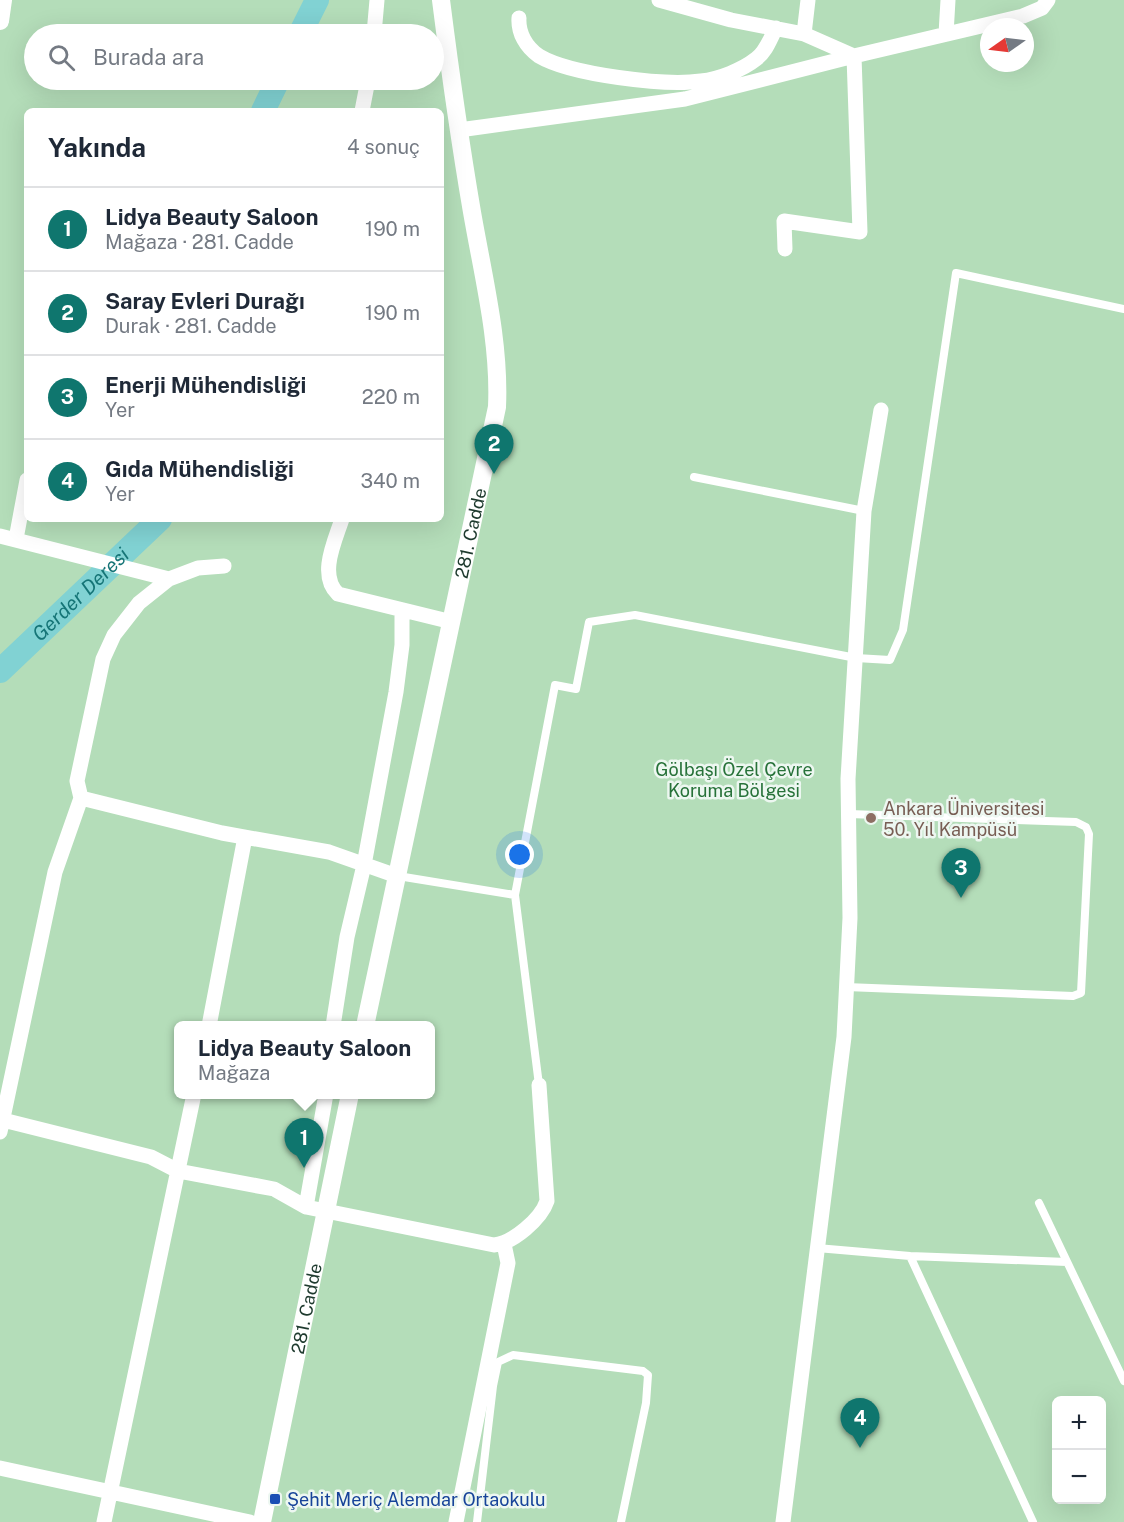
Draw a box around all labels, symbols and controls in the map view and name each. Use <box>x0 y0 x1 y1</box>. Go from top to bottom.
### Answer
north arrow <box>980 18 1034 72</box>
search box <box>24 24 444 90</box>
icon: search <box>45 41 78 74</box>
text: Burada ara <box>93 44 204 70</box>
text: Yakında <box>48 132 146 163</box>
text: 4 sonuç <box>347 135 420 159</box>
text: Lidya Beauty Saloon <box>105 204 319 230</box>
text: 1 <box>63 217 72 241</box>
text: 190 m <box>365 217 420 241</box>
text: Mağaza · 281. Cadde <box>105 230 294 254</box>
text: Saray Evleri Durağı <box>105 288 305 314</box>
text: 2 <box>61 301 74 325</box>
text: 190 m <box>365 301 420 325</box>
text: Durak · 281. Cadde <box>105 314 277 338</box>
text: Enerji Mühendisliği <box>105 372 306 398</box>
text: 3 <box>61 385 74 409</box>
text: 220 m <box>362 385 420 409</box>
text: Yer <box>105 398 135 422</box>
pin: 2 <box>474 424 514 474</box>
text: Gıda Mühendisliği <box>105 456 294 482</box>
text: 4 <box>61 469 74 493</box>
text: 340 m <box>360 469 420 493</box>
text: Yer <box>105 482 135 506</box>
street label: 281. Cadde <box>450 486 490 580</box>
water label: Gerder Deresi <box>27 543 134 646</box>
park label: Gölbaşı Özel Çevre Koruma Bölgesi <box>655 758 813 801</box>
place label: Ankara Üniversitesi 50. Yıl Kampüsü <box>883 797 1044 840</box>
marker: Ankara Üniversitesi 50. Yıl Kampüsü <box>864 811 878 825</box>
your location <box>505 840 534 869</box>
pin: 3 <box>942 848 980 898</box>
popup <box>174 1021 435 1099</box>
text: Lidya Beauty Saloon <box>198 1035 411 1061</box>
text: Mağaza <box>198 1061 270 1085</box>
pin: 1 <box>284 1118 324 1168</box>
street label: 281. Cadde <box>286 1261 325 1356</box>
map controls <box>1052 1396 1106 1504</box>
button: + <box>1052 1396 1106 1450</box>
pin: 4 <box>840 1398 880 1448</box>
button: − <box>1052 1450 1106 1504</box>
place label: Şehit Meriç Alemdar Ortaokulu <box>287 1489 545 1510</box>
marker: Şehit Meriç Alemdar Ortaokulu <box>268 1492 282 1506</box>

